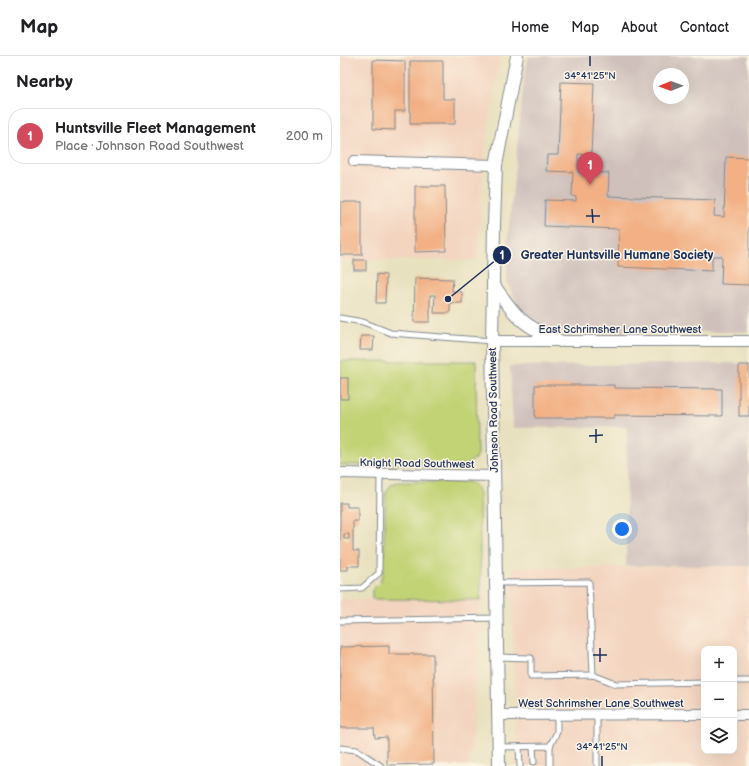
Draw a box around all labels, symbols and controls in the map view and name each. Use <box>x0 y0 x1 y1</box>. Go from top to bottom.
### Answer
text: Map <box>20 16 58 39</box>
text: Home <box>511 19 549 36</box>
text: Map <box>571 19 599 36</box>
text: About <box>621 19 658 36</box>
text: Contact <box>680 19 729 36</box>
north arrow <box>653 68 689 104</box>
text: 34°41'25"N <box>564 70 616 82</box>
text: Nearby <box>16 72 73 92</box>
text: Huntsville Fleet Management <box>55 119 256 138</box>
text: 1 <box>27 128 33 144</box>
text: 200 m <box>286 128 323 144</box>
text: Place · Johnson Road Southwest <box>55 138 244 154</box>
pin: 1 <box>577 152 603 185</box>
callout: Greater Huntsville Humane Society <box>492 243 721 267</box>
text: 1 <box>499 248 505 263</box>
text: Greater Huntsville Humane Society <box>521 248 714 263</box>
street label: East Schrimsher Lane Southwest <box>539 323 702 336</box>
street label: Johnson Road Southwest <box>486 347 501 473</box>
street label: Knight Road Southwest <box>359 456 475 471</box>
your location <box>612 519 632 539</box>
map controls <box>701 646 737 754</box>
button: + <box>701 646 737 682</box>
button: − <box>701 682 737 718</box>
street label: West Schrimsher Lane Southwest <box>518 697 684 710</box>
button: layers <box>701 718 737 754</box>
text: 34°41'25"N <box>576 741 628 753</box>

